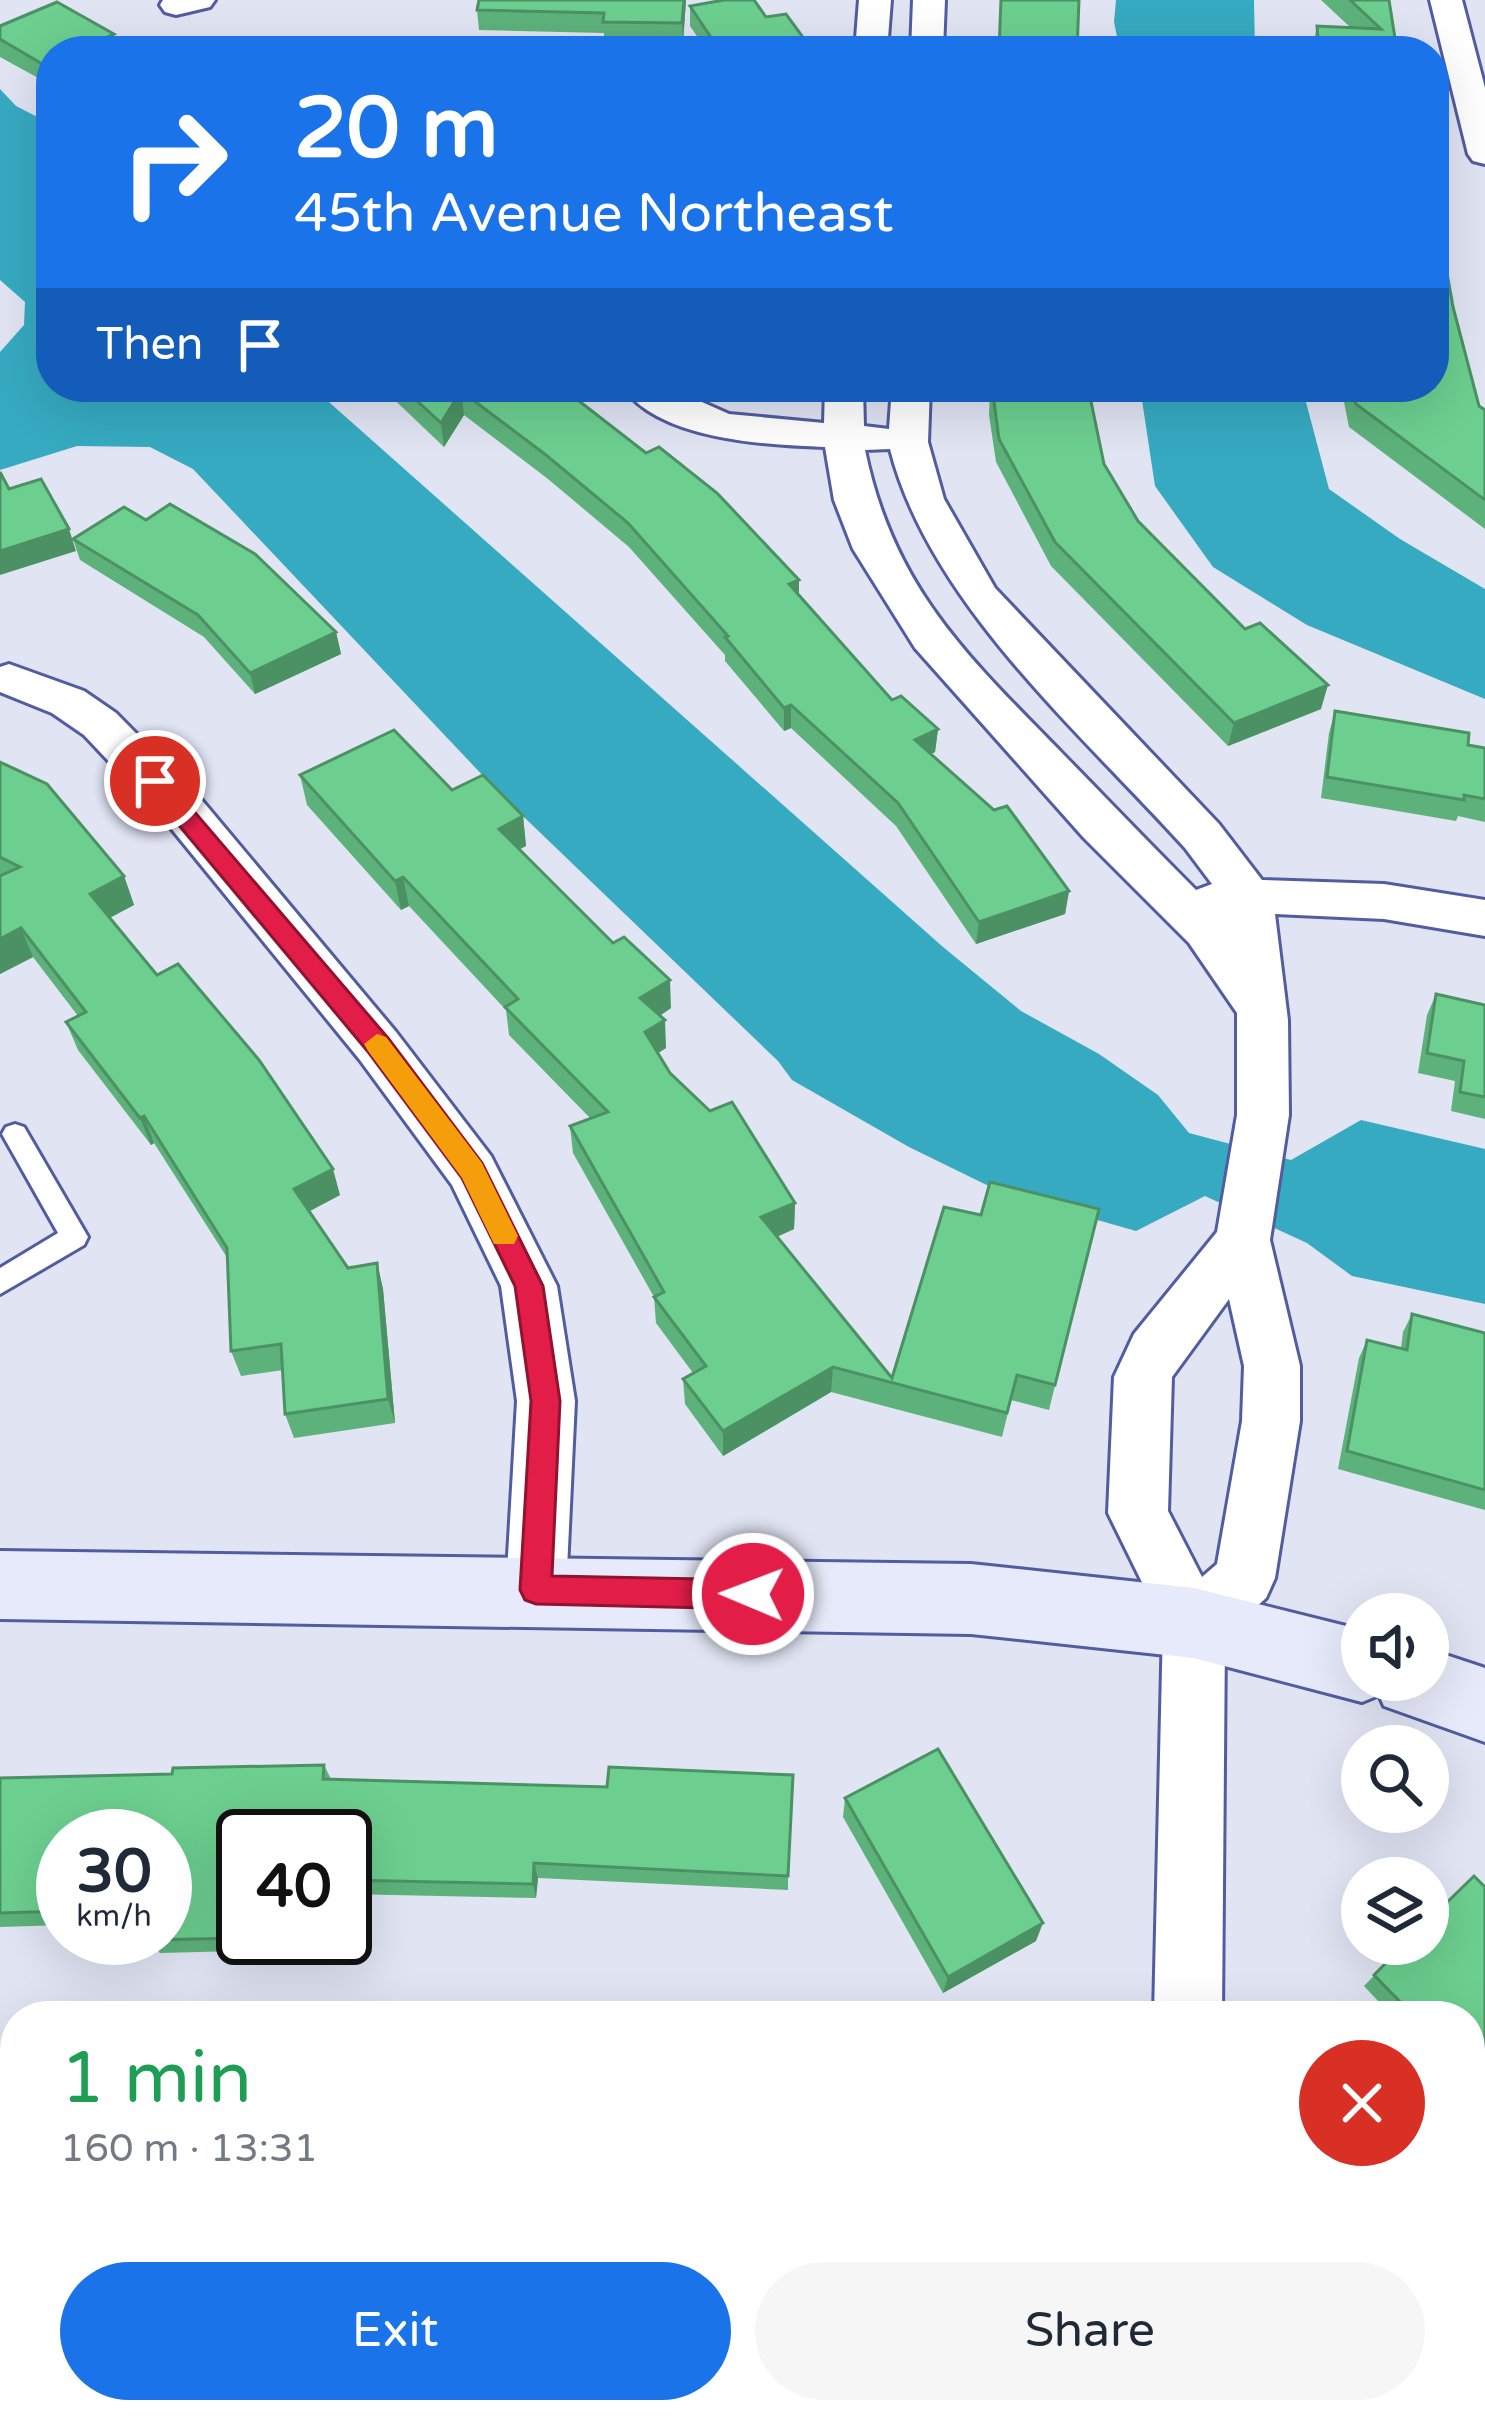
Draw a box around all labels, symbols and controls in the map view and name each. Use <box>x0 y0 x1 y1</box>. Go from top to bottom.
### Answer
text: 20 m <box>294 79 498 180</box>
icon: right <box>96 84 252 240</box>
text: 45th Avenue Northeast <box>294 181 894 246</box>
icon: arrive <box>227 312 293 378</box>
text: Then <box>96 318 203 372</box>
pin <box>104 730 206 832</box>
icon: arrive <box>122 748 188 814</box>
position arrow <box>690 1531 816 1657</box>
map controls <box>1341 1593 1449 1965</box>
button: sound <box>1341 1593 1449 1701</box>
button: search <box>1341 1725 1449 1833</box>
speed limit sign: 40 <box>216 1809 372 1965</box>
text: 30 <box>76 1836 152 1908</box>
button: layers <box>1341 1857 1449 1965</box>
text: km/h <box>76 1898 152 1935</box>
text: 1 min <box>60 2036 252 2123</box>
button: close <box>1299 2040 1425 2166</box>
text: 160 m · 13:31 <box>60 2125 318 2172</box>
button: Exit <box>60 2262 731 2400</box>
button: Share <box>755 2262 1425 2400</box>

